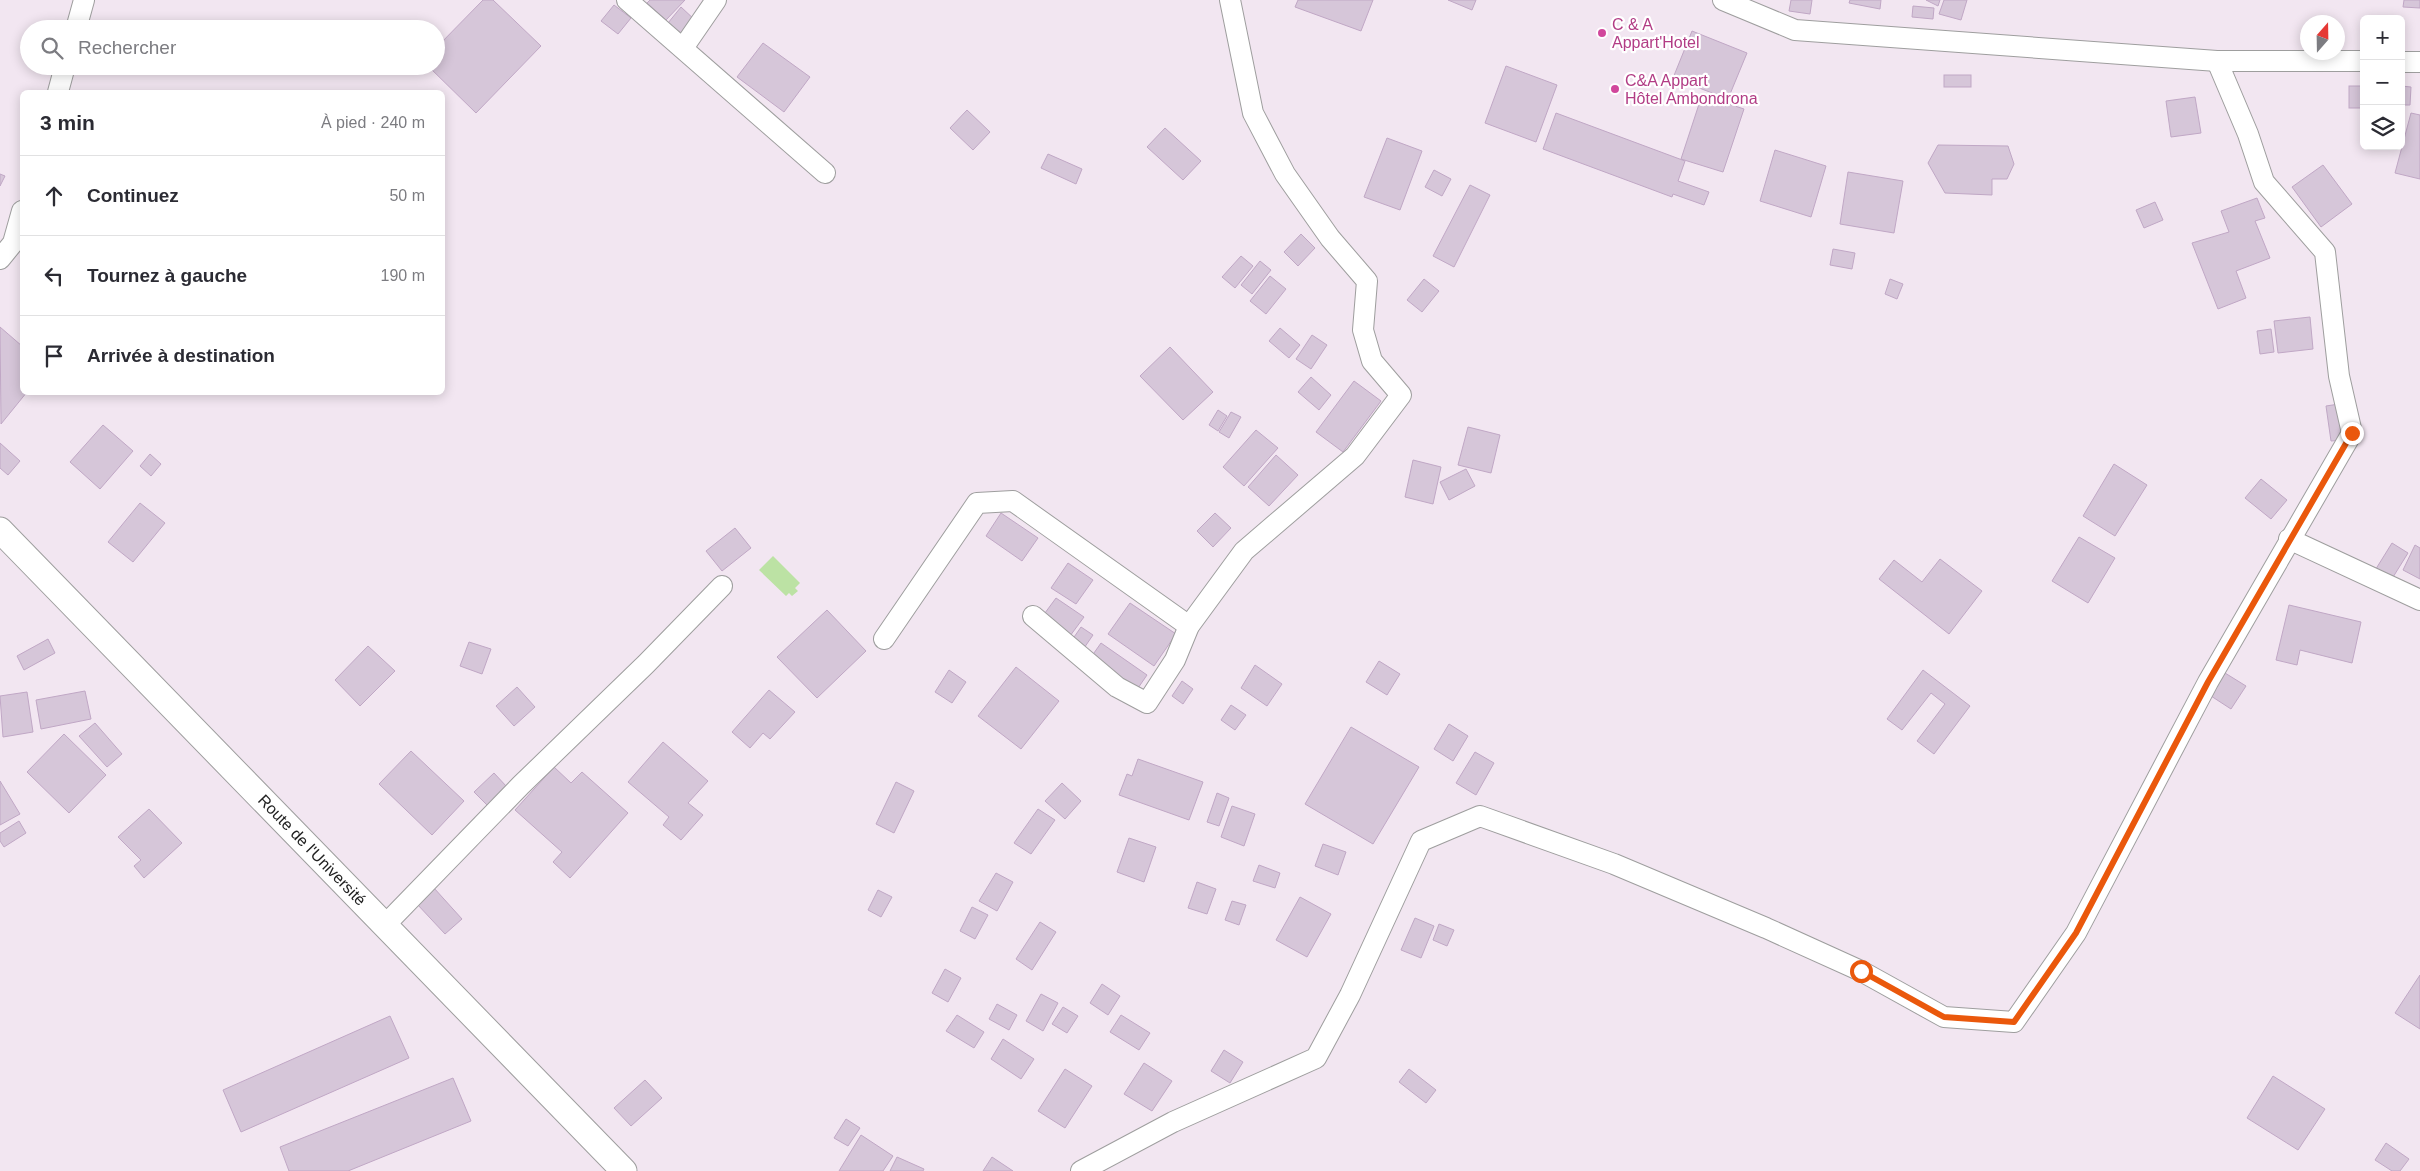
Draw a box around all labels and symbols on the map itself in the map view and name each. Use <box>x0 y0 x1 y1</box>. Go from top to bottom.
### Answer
north arrow <box>2300 15 2345 60</box>
place label: C & A Appart'Hotel <box>1612 16 1700 51</box>
marker: C & A Appart'Hotel <box>1596 27 1608 39</box>
place label: C&A Appart Hôtel Ambondrona <box>1625 72 1758 107</box>
marker: C&A Appart Hôtel Ambondrona <box>1609 83 1621 95</box>
route end <box>2341 422 2364 445</box>
street label: Route de l'Université <box>255 791 369 909</box>
route start <box>1850 960 1873 983</box>

